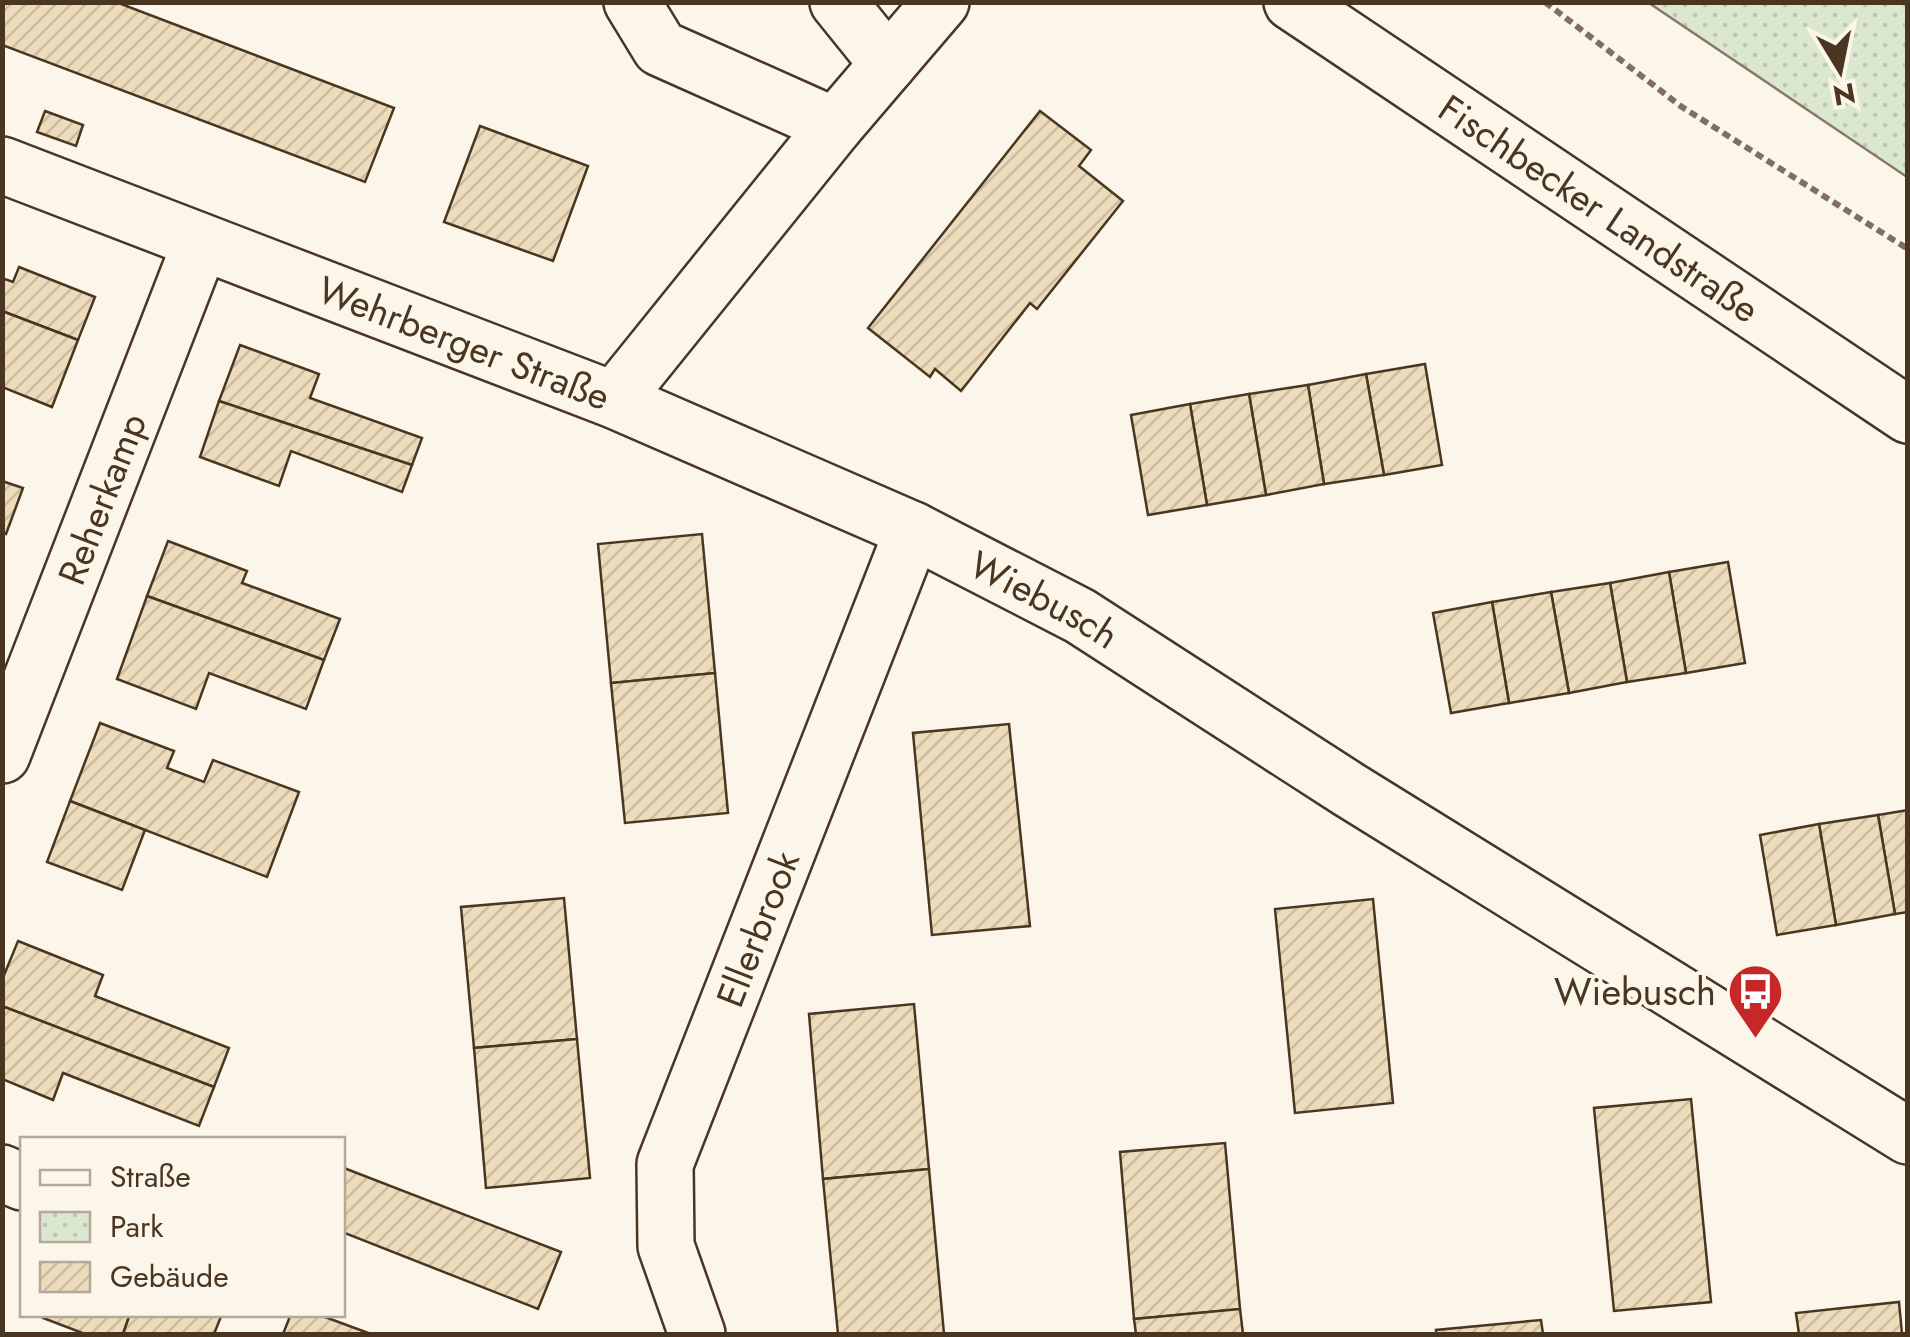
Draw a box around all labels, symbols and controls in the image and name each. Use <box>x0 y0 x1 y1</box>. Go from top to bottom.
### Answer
north arrow <box>1790 20 1890 120</box>
text: N <box>1830 72 1859 116</box>
street label: Fischbecker Landstraße <box>1428 81 1771 336</box>
street label: Wehrberger Straße <box>310 261 618 423</box>
street label: Reherkamp <box>43 405 160 592</box>
street label: Wiebusch <box>960 536 1130 662</box>
street label: Ellerbrook <box>702 842 813 1015</box>
bus stop icon: Wiebusch <box>1725 961 1785 1040</box>
place label: Wiebusch <box>1554 964 1716 1019</box>
legend <box>20 1137 345 1317</box>
text: Straße <box>110 1155 191 1198</box>
text: Park <box>110 1205 164 1248</box>
text: Gebäude <box>110 1255 229 1298</box>

